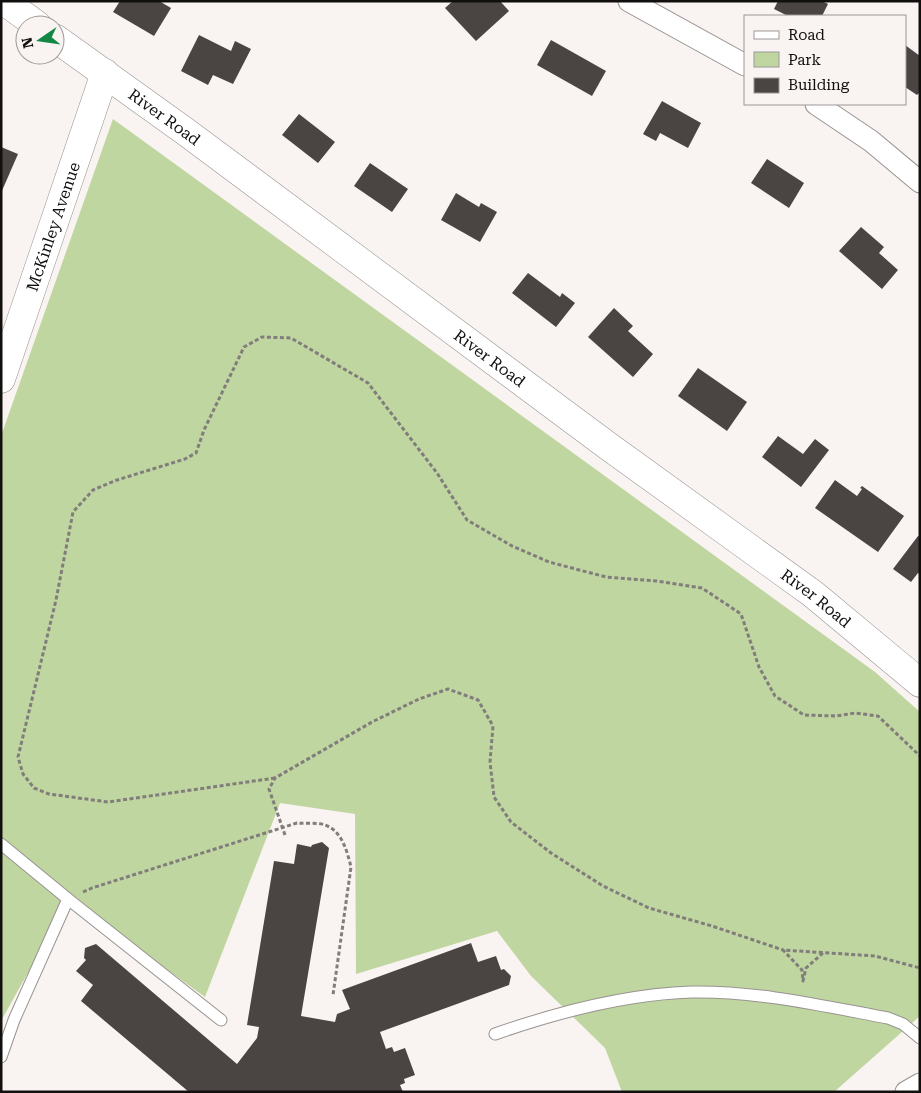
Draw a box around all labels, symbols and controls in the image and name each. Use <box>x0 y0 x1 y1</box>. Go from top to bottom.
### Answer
north arrow <box>15 15 65 65</box>
legend <box>744 15 906 105</box>
text: Road <box>788 26 825 44</box>
text: N <box>18 36 36 50</box>
text: Park <box>788 51 822 69</box>
text: Building <box>788 76 850 94</box>
street label: River Road <box>125 85 204 149</box>
street label: McKinley Avenue <box>22 159 84 294</box>
street label: River Road <box>451 325 529 391</box>
street label: River Road <box>777 565 855 631</box>

